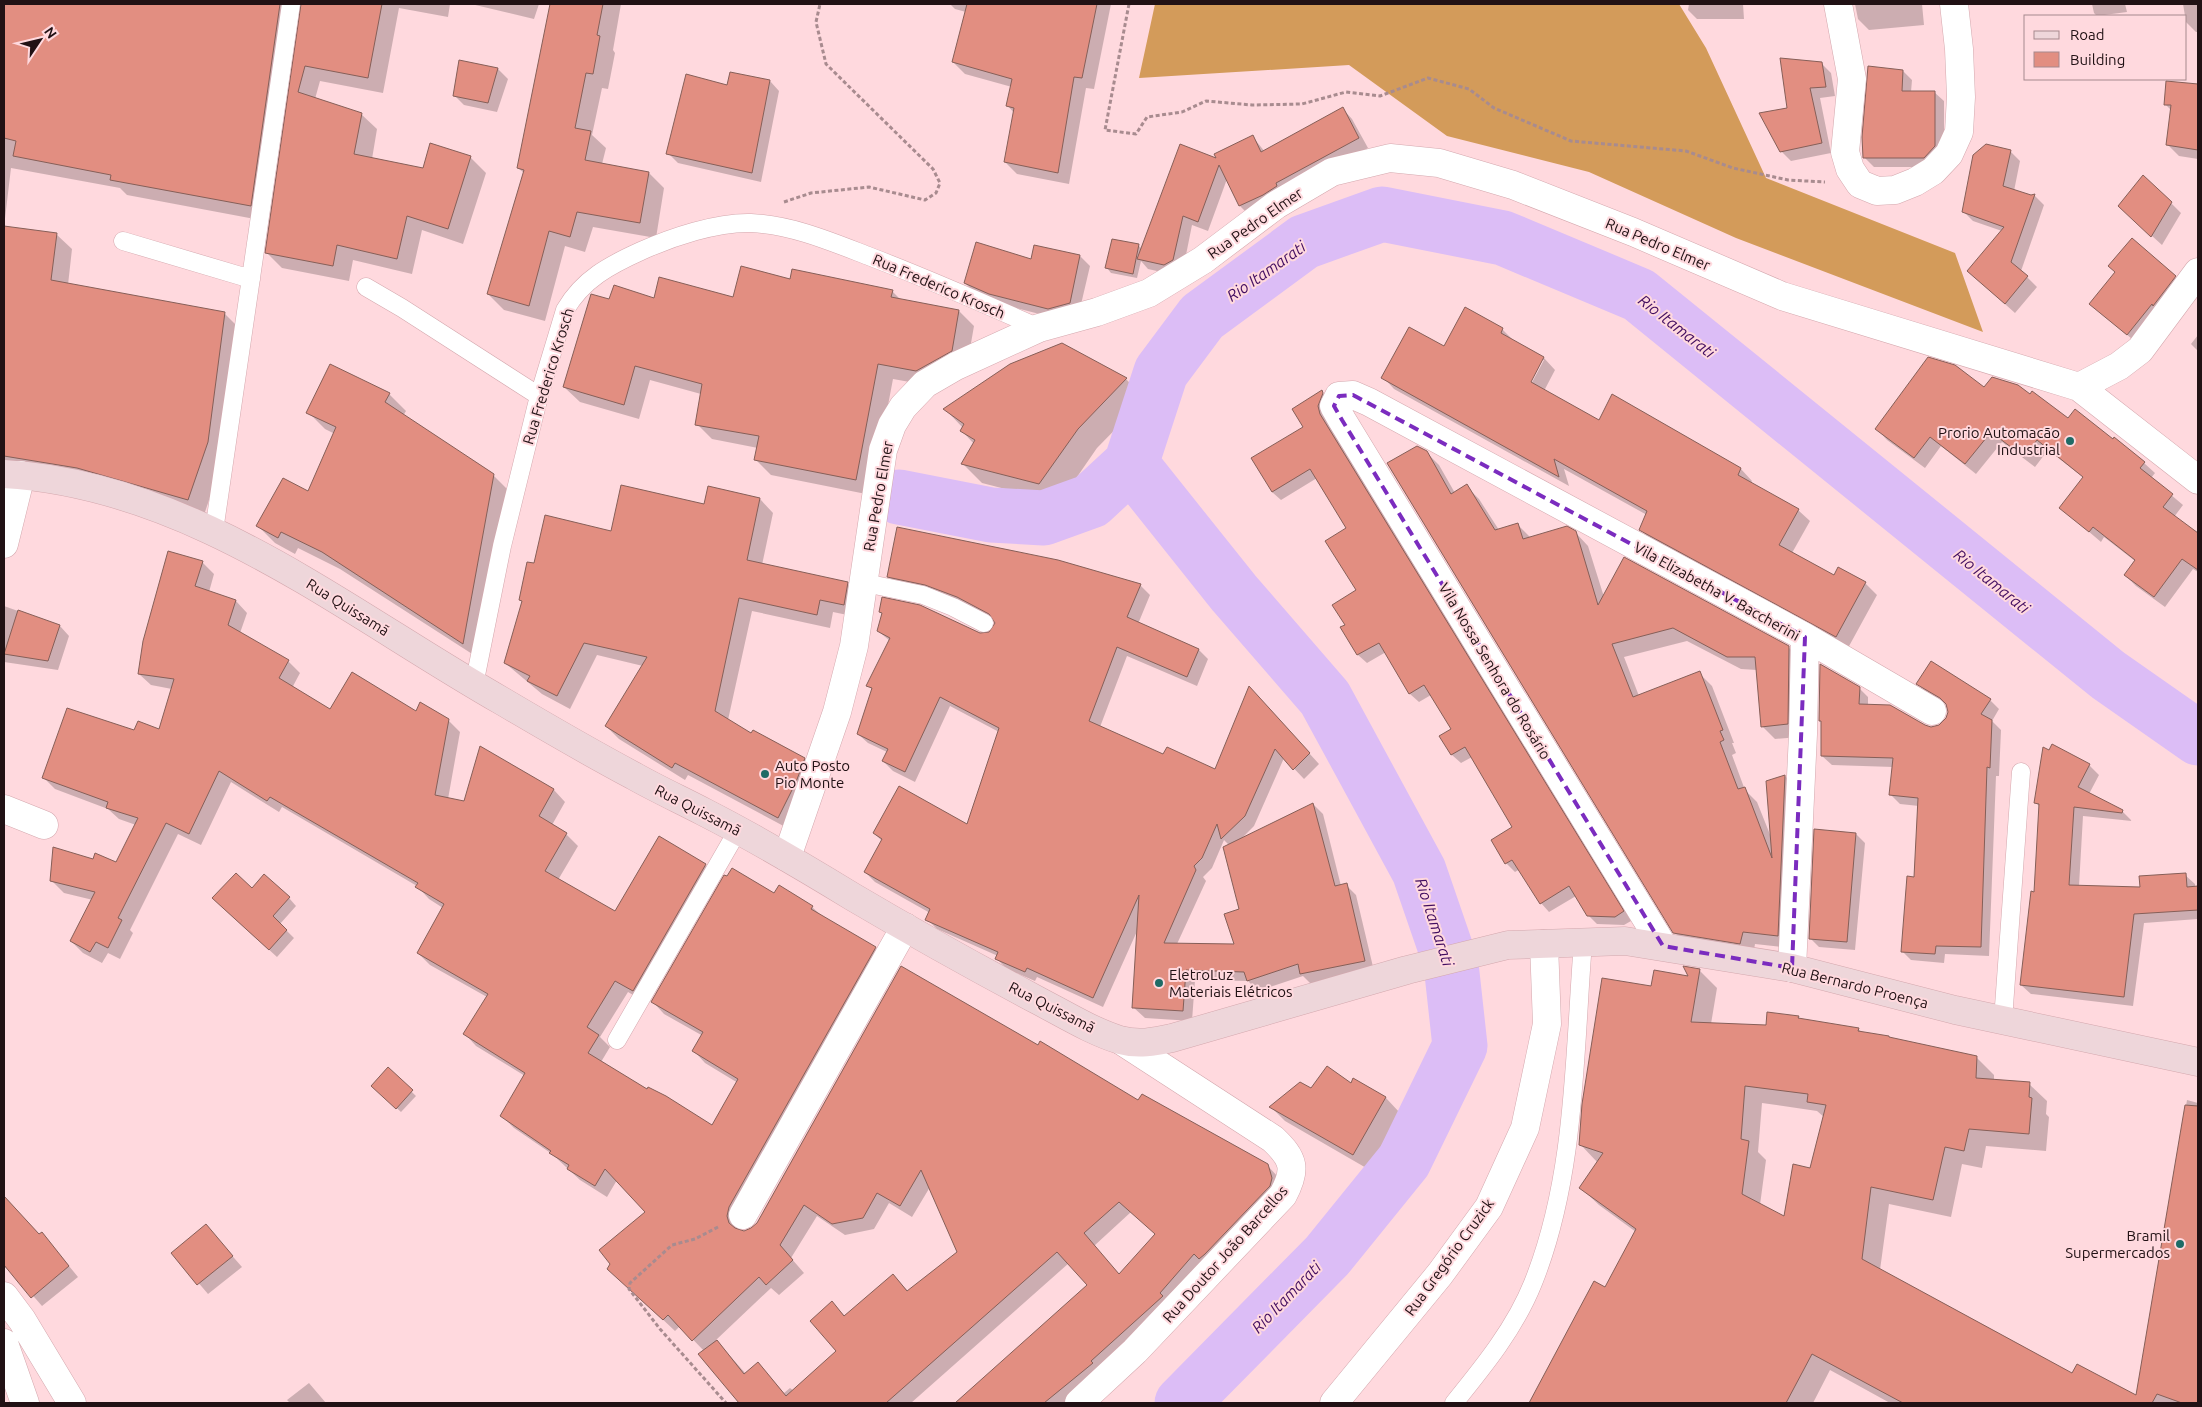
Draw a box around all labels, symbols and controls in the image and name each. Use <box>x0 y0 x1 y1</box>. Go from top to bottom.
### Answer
north arrow <box>15 15 65 65</box>
legend <box>2024 15 2187 80</box>
text: N <box>41 24 60 41</box>
text: Road <box>2070 26 2105 43</box>
text: Building <box>2070 51 2125 68</box>
street label: Rua Pedro Elmer <box>1204 184 1306 262</box>
street label: Rua Pedro Elmer <box>1603 214 1713 274</box>
water label: Rio Itamarati <box>1223 237 1310 305</box>
street label: Rua Frederico Krosch <box>870 250 1008 322</box>
water label: Rio Itamarati <box>1635 291 1720 362</box>
street label: Rua Frederico Krosch <box>519 306 577 446</box>
place label: Prorio Automacão Industrial <box>1938 424 2060 458</box>
marker: Prorio Automacão Industrial <box>2064 435 2076 447</box>
street label: Rua Pedro Elmer <box>860 439 896 553</box>
street label: Vila Elizabetha V. Baccherini <box>1631 538 1803 644</box>
water label: Rio Itamarati <box>1951 545 2034 618</box>
street label: Rua Quissamã <box>304 575 392 639</box>
street label: Vila Nossa Senhora do Rosário <box>1436 580 1554 762</box>
place label: Auto Posto Pio Monte <box>775 757 850 791</box>
marker: Auto Posto Pio Monte <box>759 768 771 780</box>
street label: Rua Quissamã <box>652 781 744 839</box>
water label: Rio Itamarati <box>1412 876 1458 969</box>
street label: Rua Bernardo Proença <box>1780 959 1930 1011</box>
place label: EletroLuz Materiais Elétricos <box>1169 966 1293 1000</box>
marker: EletroLuz Materiais Elétricos <box>1153 977 1165 989</box>
street label: Rua Quissamã <box>1006 978 1098 1036</box>
street label: Rua Doutor João Barcellos <box>1159 1182 1291 1326</box>
street label: Rua Gregório Cruzick <box>1401 1195 1497 1319</box>
place label: Bramil Supermercados <box>2065 1227 2170 1261</box>
marker: Bramil Supermercados <box>2174 1238 2186 1250</box>
water label: Rio Itamarati <box>1248 1257 1325 1336</box>

